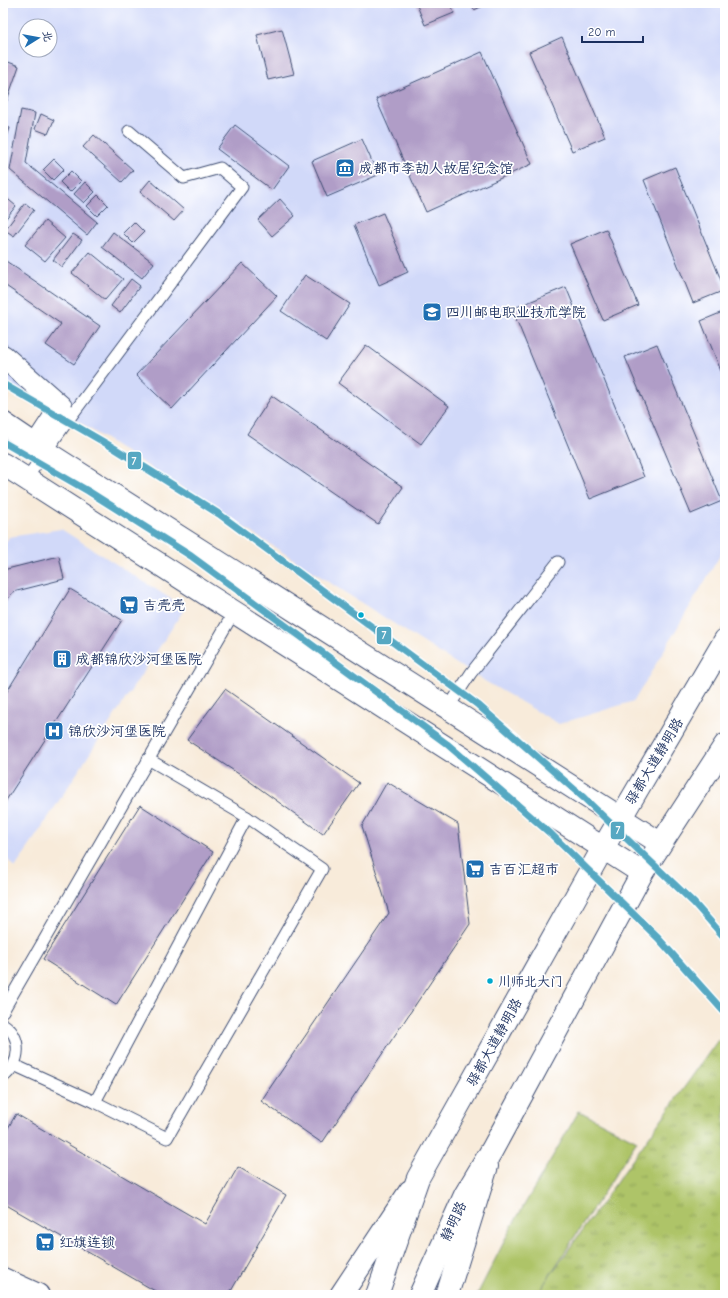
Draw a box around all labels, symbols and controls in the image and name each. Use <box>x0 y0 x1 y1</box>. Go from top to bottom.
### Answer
north arrow <box>18 18 58 58</box>
scale bar <box>582 18 643 44</box>
text: 20 m <box>588 25 616 39</box>
text: 北 <box>40 30 55 43</box>
museum icon: 成都市李劼人故居纪念馆 <box>334 157 356 179</box>
place label: 成都市李劼人故居纪念馆 <box>359 160 513 177</box>
school or university icon: 四川邮电职业技术学院 <box>421 301 443 323</box>
place label: 四川邮电职业技术学院 <box>446 304 586 321</box>
line badge: 7 <box>127 451 142 470</box>
text: 7 <box>132 455 137 468</box>
supermarket icon: 吉壳壳 <box>118 594 140 616</box>
place label: 吉壳壳 <box>143 597 185 614</box>
unlabelled marker <box>356 610 366 620</box>
line badge: 7 <box>376 626 392 645</box>
text: 7 <box>382 629 387 642</box>
building icon: 成都锦欣沙河堡医院 <box>51 648 73 670</box>
place label: 成都锦欣沙河堡医院 <box>76 651 202 668</box>
street label: 驿都大道静明路 <box>622 715 687 808</box>
hospital icon: 锦欣沙河堡医院 <box>43 720 65 742</box>
place label: 锦欣沙河堡医院 <box>68 723 166 740</box>
line badge: 7 <box>610 821 625 840</box>
text: 7 <box>616 824 621 837</box>
supermarket icon: 吉百汇超市 <box>464 858 486 880</box>
place label: 吉百汇超市 <box>489 861 559 878</box>
place label: 川师北大门 <box>498 974 563 989</box>
marker: 川师北大门 <box>485 976 495 986</box>
street label: 驿都大道静明路 <box>463 995 526 1089</box>
street label: 静明路 <box>437 1199 470 1244</box>
supermarket icon: 红旗连锁 <box>34 1231 56 1253</box>
place label: 红旗连锁 <box>59 1234 115 1251</box>

